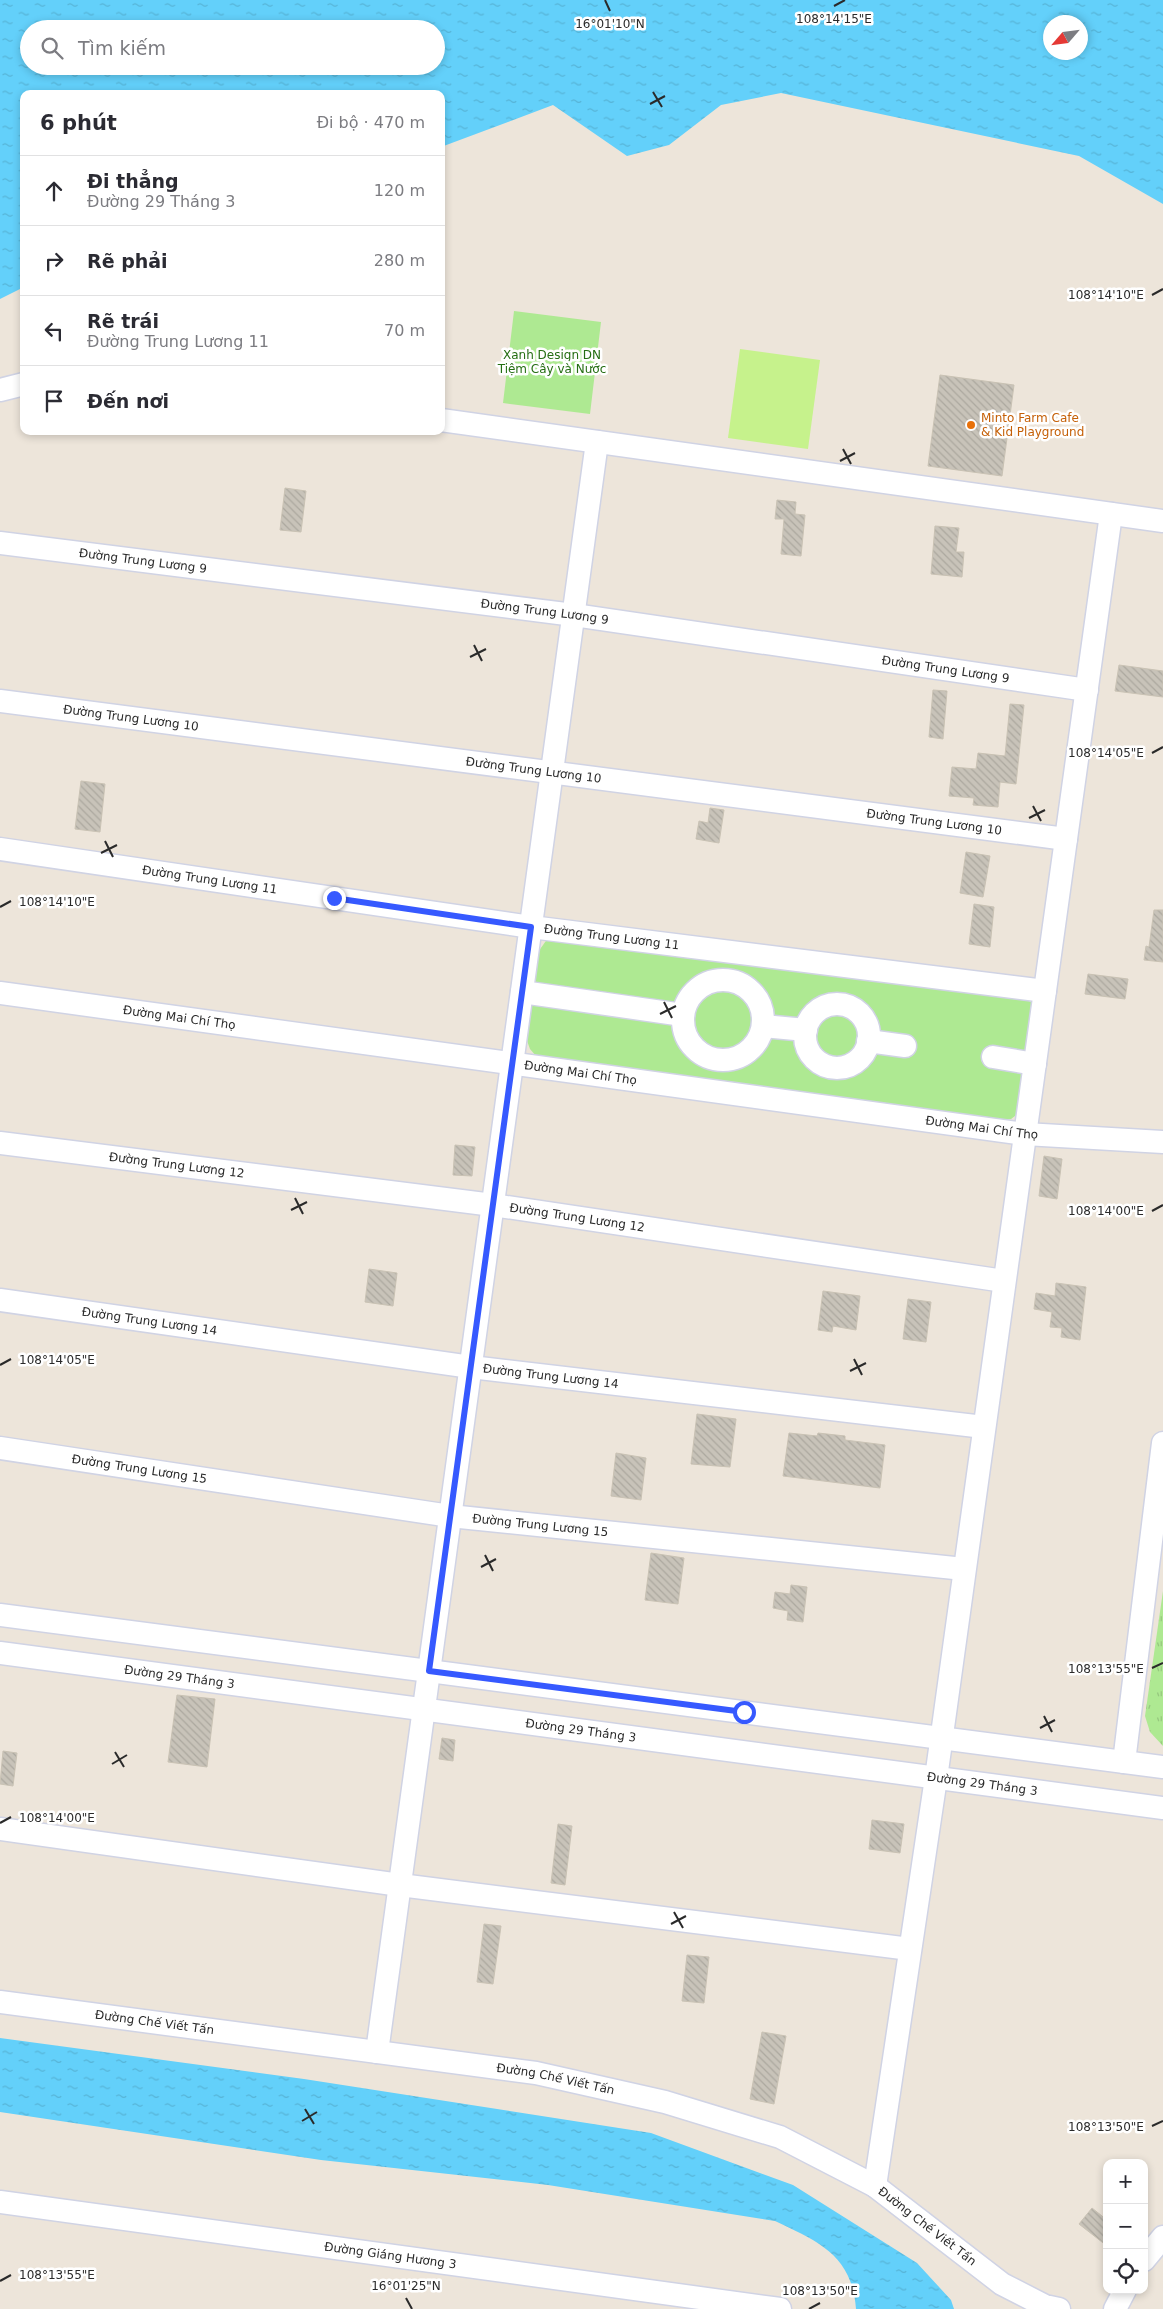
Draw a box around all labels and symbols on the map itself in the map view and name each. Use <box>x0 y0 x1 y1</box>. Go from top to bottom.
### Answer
text: 108°14'15"E <box>796 12 872 26</box>
north arrow <box>1043 15 1088 60</box>
text: 16°01'10"N <box>575 17 645 31</box>
text: 108°14'10"E <box>1068 288 1144 302</box>
park label: Xanh Design DN Tiệm Cây và Nước <box>497 348 606 376</box>
place label: Minto Farm Cafe & Kid Playground <box>981 411 1084 439</box>
marker: Minto Farm Cafe & Kid Playground <box>965 419 977 431</box>
street label: Đường Trung Lương 9 <box>78 546 208 576</box>
street label: Đường Trung Lương 9 <box>480 596 610 627</box>
street label: Đường Trung Lương 9 <box>881 653 1010 686</box>
street label: Đường Trung Lương 10 <box>62 702 199 734</box>
text: 108°14'05"E <box>1068 746 1144 760</box>
street label: Đường Trung Lương 10 <box>465 754 602 786</box>
street label: Đường Trung Lương 10 <box>866 806 1003 838</box>
street label: Đường Trung Lương 11 <box>141 863 278 897</box>
route end <box>323 887 346 910</box>
text: 108°14'10"E <box>19 895 95 909</box>
street label: Đường Trung Lương 11 <box>543 922 680 952</box>
street label: Đường Mai Chí Thọ <box>122 1003 237 1032</box>
street label: Đường Mai Chí Thọ <box>523 1058 638 1088</box>
street label: Đường Mai Chí Thọ <box>924 1113 1039 1142</box>
street label: Đường Trung Lương 12 <box>108 1150 245 1181</box>
street label: Đường Trung Lương 12 <box>509 1201 646 1234</box>
text: 108°14'00"E <box>1068 1204 1144 1218</box>
street label: Đường Trung Lương 14 <box>81 1305 218 1338</box>
text: 108°14'05"E <box>19 1353 95 1367</box>
street label: Đường Trung Lương 14 <box>482 1361 619 1391</box>
street label: Đường Trung Lương 15 <box>71 1452 208 1486</box>
street label: Đường Trung Lương 15 <box>472 1511 609 1539</box>
text: 108°13'55"E <box>1068 1662 1144 1676</box>
street label: Đường 29 Tháng 3 <box>123 1663 236 1691</box>
route start <box>733 1701 756 1724</box>
street label: Đường 29 Tháng 3 <box>525 1716 637 1745</box>
street label: Đường 29 Tháng 3 <box>926 1770 1038 1798</box>
text: 108°14'00"E <box>19 1811 95 1825</box>
street label: Đường Chế Viết Tấn <box>94 2008 215 2037</box>
street label: Đường Chế Viết Tấn <box>496 2061 616 2097</box>
text: 108°13'50"E <box>1068 2120 1144 2134</box>
street label: Đường Chế Viết Tấn <box>875 2184 979 2269</box>
street label: Đường Giáng Hương 3 <box>323 2240 457 2272</box>
text: 108°13'55"E <box>19 2268 95 2282</box>
text: 16°01'25"N <box>371 2279 441 2293</box>
text: 108°13'50"E <box>782 2284 858 2298</box>

